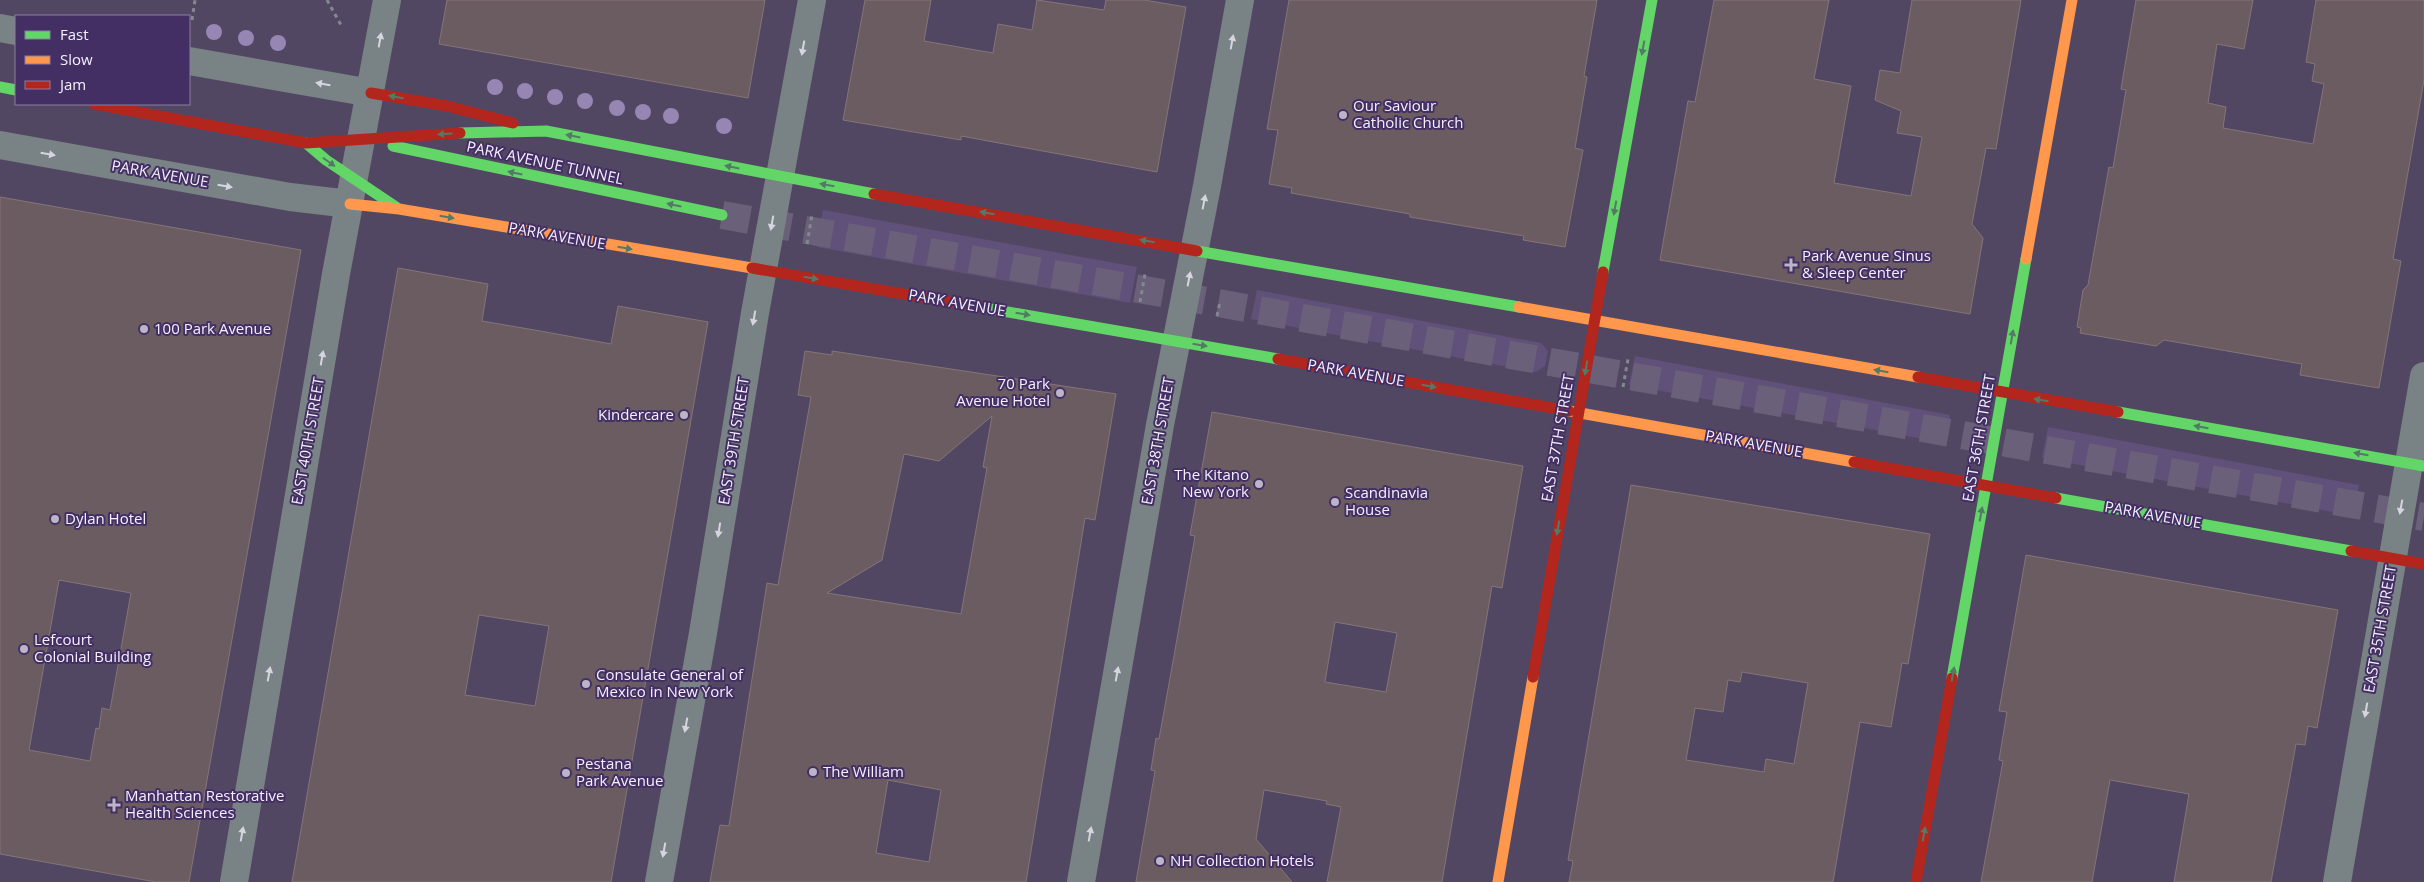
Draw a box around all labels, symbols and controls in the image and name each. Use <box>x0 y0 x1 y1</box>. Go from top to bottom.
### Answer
legend <box>15 15 190 105</box>
text: Fast <box>60 24 89 44</box>
one-way arrow <box>376 32 384 47</box>
one-way arrow <box>1229 33 1237 49</box>
one-way arrow <box>799 40 807 56</box>
one-way arrow <box>1639 40 1647 56</box>
text: Slow <box>60 49 93 69</box>
text: Jam <box>58 74 86 94</box>
one-way arrow <box>315 79 331 87</box>
one-way arrow <box>388 93 404 101</box>
place label: Our Saviour Catholic Church <box>1353 95 1463 132</box>
marker: Our Saviour Catholic Church <box>1337 109 1349 121</box>
one-way arrow <box>437 131 453 139</box>
one-way arrow <box>564 132 580 140</box>
street label: PARK AVENUE TUNNEL <box>465 136 626 188</box>
one-way arrow <box>40 150 56 158</box>
street label: PARK AVENUE <box>110 155 210 191</box>
one-way arrow <box>323 157 336 167</box>
one-way arrow <box>725 163 740 171</box>
one-way arrow <box>507 168 523 176</box>
one-way arrow <box>818 181 834 189</box>
one-way arrow <box>217 182 233 190</box>
one-way arrow <box>1200 194 1208 209</box>
one-way arrow <box>1611 200 1619 216</box>
one-way arrow <box>667 201 682 209</box>
one-way arrow <box>978 208 994 216</box>
one-way arrow <box>440 214 456 222</box>
one-way arrow <box>767 215 775 231</box>
street label: PARK AVENUE <box>507 217 607 253</box>
one-way arrow <box>1138 236 1154 244</box>
one-way arrow <box>617 244 633 252</box>
place label: Park Avenue Sinus & Sleep Center <box>1802 245 1931 282</box>
marker: Park Avenue Sinus & Sleep Center <box>1784 258 1798 272</box>
one-way arrow <box>1185 271 1193 286</box>
one-way arrow <box>803 274 819 282</box>
street label: PARK AVENUE <box>907 284 1007 320</box>
one-way arrow <box>750 310 758 326</box>
one-way arrow <box>1015 311 1031 319</box>
place label: 100 Park Avenue <box>154 318 271 338</box>
marker: 100 Park Avenue <box>138 323 150 335</box>
one-way arrow <box>2009 328 2017 344</box>
one-way arrow <box>1192 342 1208 350</box>
one-way arrow <box>318 350 326 366</box>
street label: PARK AVENUE <box>1306 354 1406 390</box>
one-way arrow <box>1582 360 1590 376</box>
one-way arrow <box>1872 367 1888 375</box>
street label: EAST 37TH STREET <box>1536 372 1578 503</box>
street label: EAST 36TH STREET <box>1957 372 1999 503</box>
place label: 70 Park Avenue Hotel <box>956 373 1050 410</box>
street label: EAST 40TH STREET <box>286 375 328 506</box>
street label: EAST 39TH STREET <box>713 375 753 506</box>
street label: EAST 38TH STREET <box>1136 375 1178 506</box>
one-way arrow <box>1421 382 1437 390</box>
marker: 70 Park Avenue Hotel <box>1054 387 1066 399</box>
one-way arrow <box>2032 395 2048 403</box>
place label: Kindercare <box>598 404 674 424</box>
marker: Kindercare <box>678 409 690 421</box>
one-way arrow <box>2193 422 2209 430</box>
street label: PARK AVENUE <box>1704 425 1804 461</box>
one-way arrow <box>2353 450 2369 458</box>
place label: The Kitano New York <box>1174 464 1249 501</box>
marker: The Kitano New York <box>1253 478 1265 490</box>
place label: Scandinavia House <box>1345 482 1428 519</box>
marker: Scandinavia House <box>1329 496 1341 508</box>
street label: PARK AVENUE <box>2103 496 2203 532</box>
one-way arrow <box>2397 500 2405 516</box>
one-way arrow <box>1977 506 1985 522</box>
place label: Dylan Hotel <box>65 508 146 528</box>
marker: Dylan Hotel <box>49 513 61 525</box>
one-way arrow <box>1553 520 1561 536</box>
one-way arrow <box>715 523 723 539</box>
street label: EAST 35TH STREET <box>2358 563 2400 694</box>
place label: Lefcourt Colonial Building <box>34 629 151 666</box>
marker: Lefcourt Colonial Building <box>18 643 30 655</box>
place label: Consulate General of Mexico in New York <box>596 664 744 701</box>
one-way arrow <box>265 665 273 681</box>
one-way arrow <box>1114 665 1122 681</box>
one-way arrow <box>1949 666 1957 682</box>
marker: Consulate General of Mexico in New York <box>580 678 592 690</box>
one-way arrow <box>2361 702 2369 718</box>
one-way arrow <box>682 717 690 733</box>
place label: Pestana Park Avenue <box>576 753 664 790</box>
place label: The William <box>823 761 904 781</box>
marker: The William <box>807 766 819 778</box>
marker: Pestana Park Avenue <box>560 767 572 779</box>
place label: Manhattan Restorative Health Sciences <box>125 785 284 822</box>
marker: Manhattan Restorative Health Sciences <box>107 798 121 812</box>
one-way arrow <box>238 826 246 842</box>
one-way arrow <box>1086 826 1094 842</box>
one-way arrow <box>1921 826 1929 842</box>
one-way arrow <box>660 843 668 859</box>
place label: NH Collection Hotels <box>1170 850 1314 870</box>
marker: NH Collection Hotels <box>1154 855 1166 867</box>

